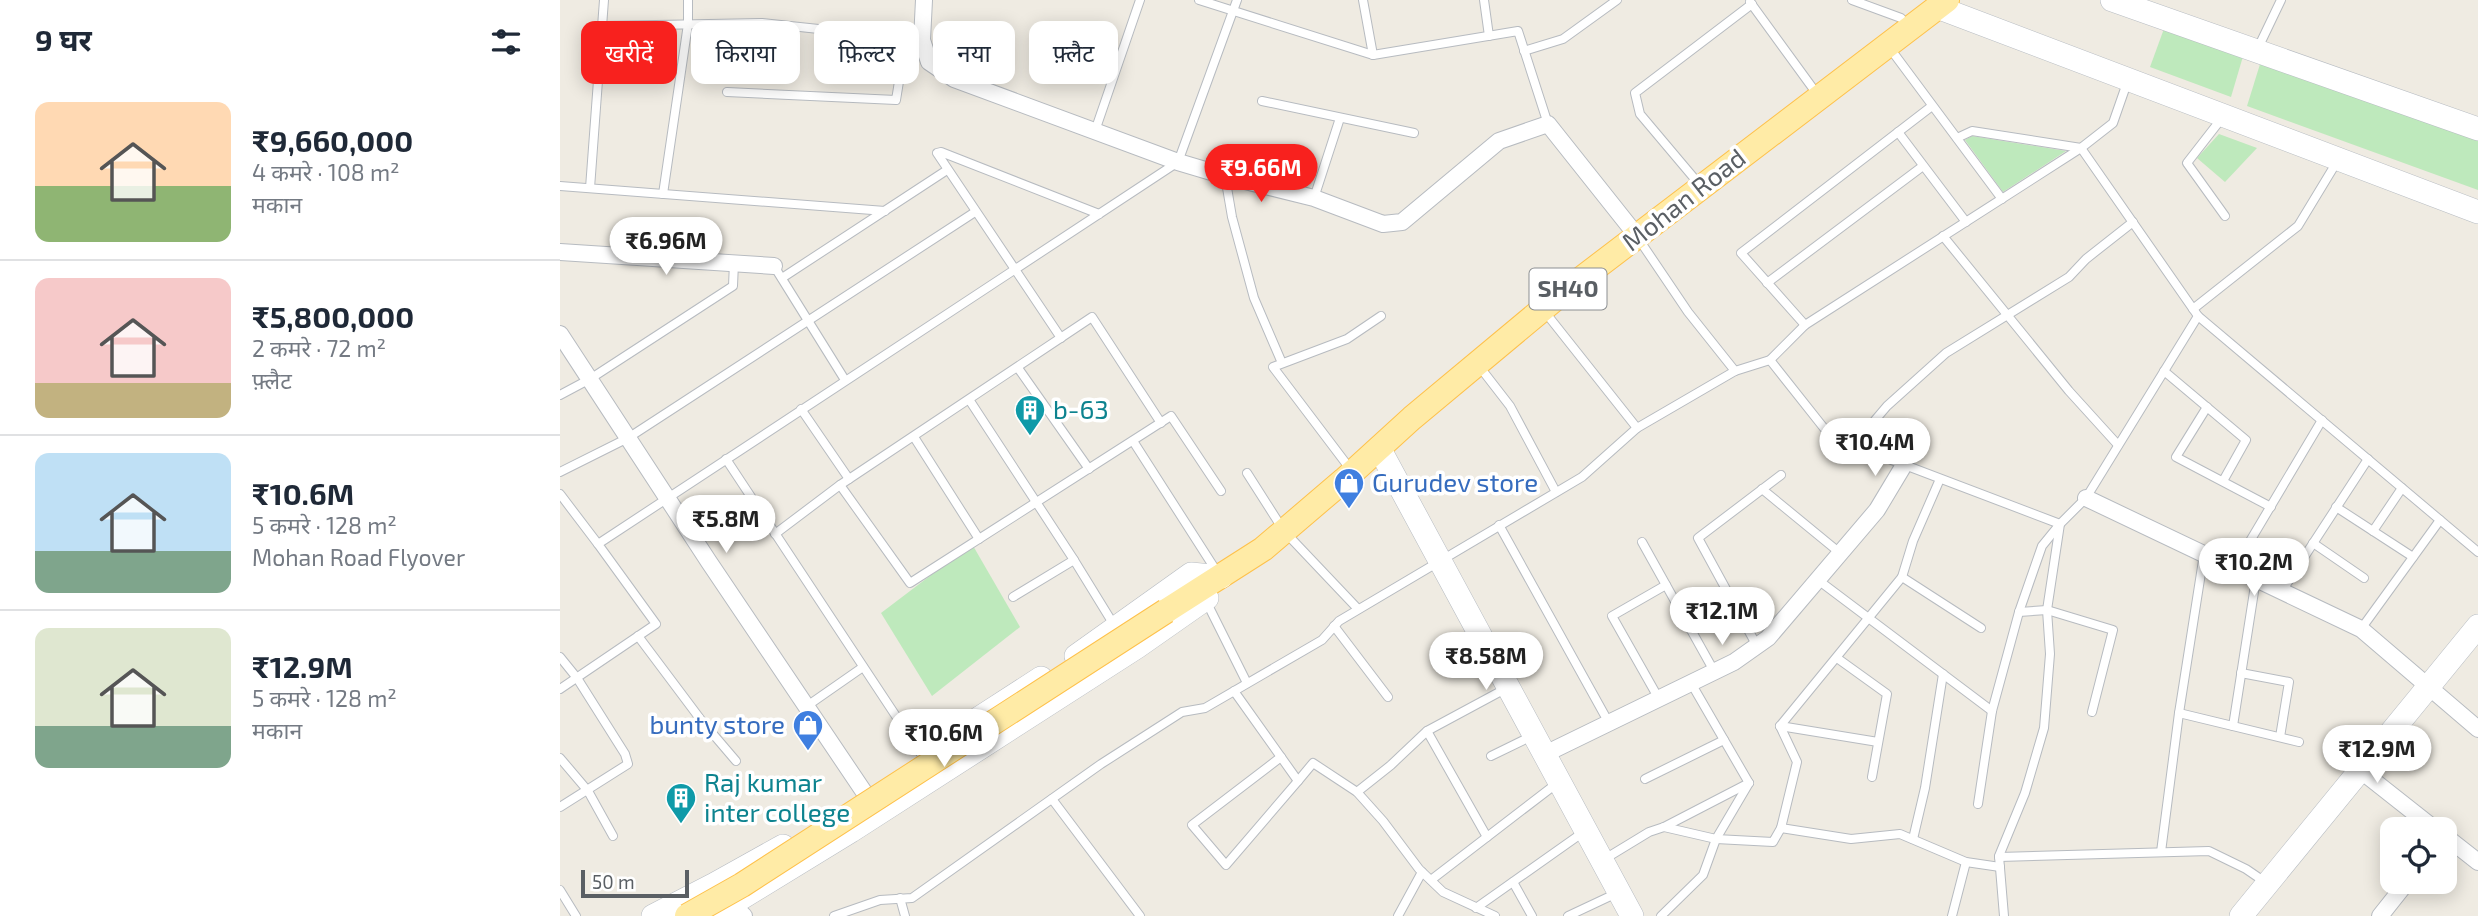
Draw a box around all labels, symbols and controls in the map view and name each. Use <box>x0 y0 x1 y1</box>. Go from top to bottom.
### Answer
text: 9 घर <box>35 21 92 57</box>
chip: खरीदें <box>581 21 677 84</box>
chip: किराया <box>691 21 800 84</box>
chip: फ़िल्टर <box>814 21 919 84</box>
chip: नया <box>933 21 1015 84</box>
chip: फ़्लैट <box>1029 21 1118 84</box>
icon: filters <box>487 23 525 61</box>
text: ₹9,660,000 <box>252 122 413 158</box>
icon: home <box>91 130 175 214</box>
street label: Mohan Road <box>1615 141 1751 257</box>
pin: ₹9.66M <box>1204 144 1318 204</box>
text: ₹9.66M <box>1221 153 1301 181</box>
text: 4 कमरे · 108 m² <box>252 158 400 186</box>
text: मकान <box>252 190 302 218</box>
pin: ₹6.96M <box>609 218 723 277</box>
text: ₹6.96M <box>626 226 706 254</box>
road number: SH40 <box>1530 268 1606 310</box>
text: ₹5,800,000 <box>252 298 414 334</box>
icon: home <box>91 306 175 390</box>
text: 2 कमरे · 72 m² <box>252 334 386 362</box>
text: फ़्लैट <box>252 366 292 394</box>
building icon: b-63 <box>1013 393 1047 437</box>
place label: b-63 <box>1053 393 1109 424</box>
pin: ₹10.4M <box>1818 419 1932 478</box>
text: ₹10.4M <box>1835 427 1915 455</box>
shop icon: Gurudev store <box>1332 466 1366 510</box>
place label: Gurudev store <box>1372 466 1538 497</box>
text: ₹10.6M <box>252 475 354 511</box>
icon: home <box>91 481 175 565</box>
pin: ₹5.8M <box>677 496 775 555</box>
text: ₹5.8M <box>692 504 760 532</box>
text: 5 कमरे · 128 m² <box>252 511 397 539</box>
pin: ₹10.2M <box>2197 538 2311 598</box>
text: Mohan Road Flyover <box>252 543 465 571</box>
text: ₹10.2M <box>2215 547 2293 575</box>
pin: ₹12.1M <box>1665 588 1779 647</box>
text: ₹12.1M <box>1686 596 1758 624</box>
pin: ₹8.58M <box>1429 632 1543 692</box>
text: ₹8.58M <box>1445 641 1527 669</box>
text: ₹12.9M <box>252 648 353 684</box>
icon: home <box>91 656 175 740</box>
text: 5 कमरे · 128 m² <box>252 684 397 712</box>
place label: bunty store <box>649 708 785 739</box>
shop icon: bunty store <box>791 708 825 752</box>
pin: ₹10.6M <box>887 710 1001 769</box>
text: मकान <box>252 716 302 744</box>
text: ₹10.6M <box>905 718 983 746</box>
pin: ₹12.9M <box>2320 726 2434 785</box>
text: ₹12.9M <box>2338 734 2416 762</box>
place label: Raj kumar inter college <box>704 766 850 827</box>
building icon: Raj kumar inter college <box>664 781 698 825</box>
map controls <box>2380 817 2457 894</box>
button: locate <box>2380 817 2457 894</box>
scale bar <box>581 867 690 899</box>
text: 50 m <box>592 870 635 893</box>

